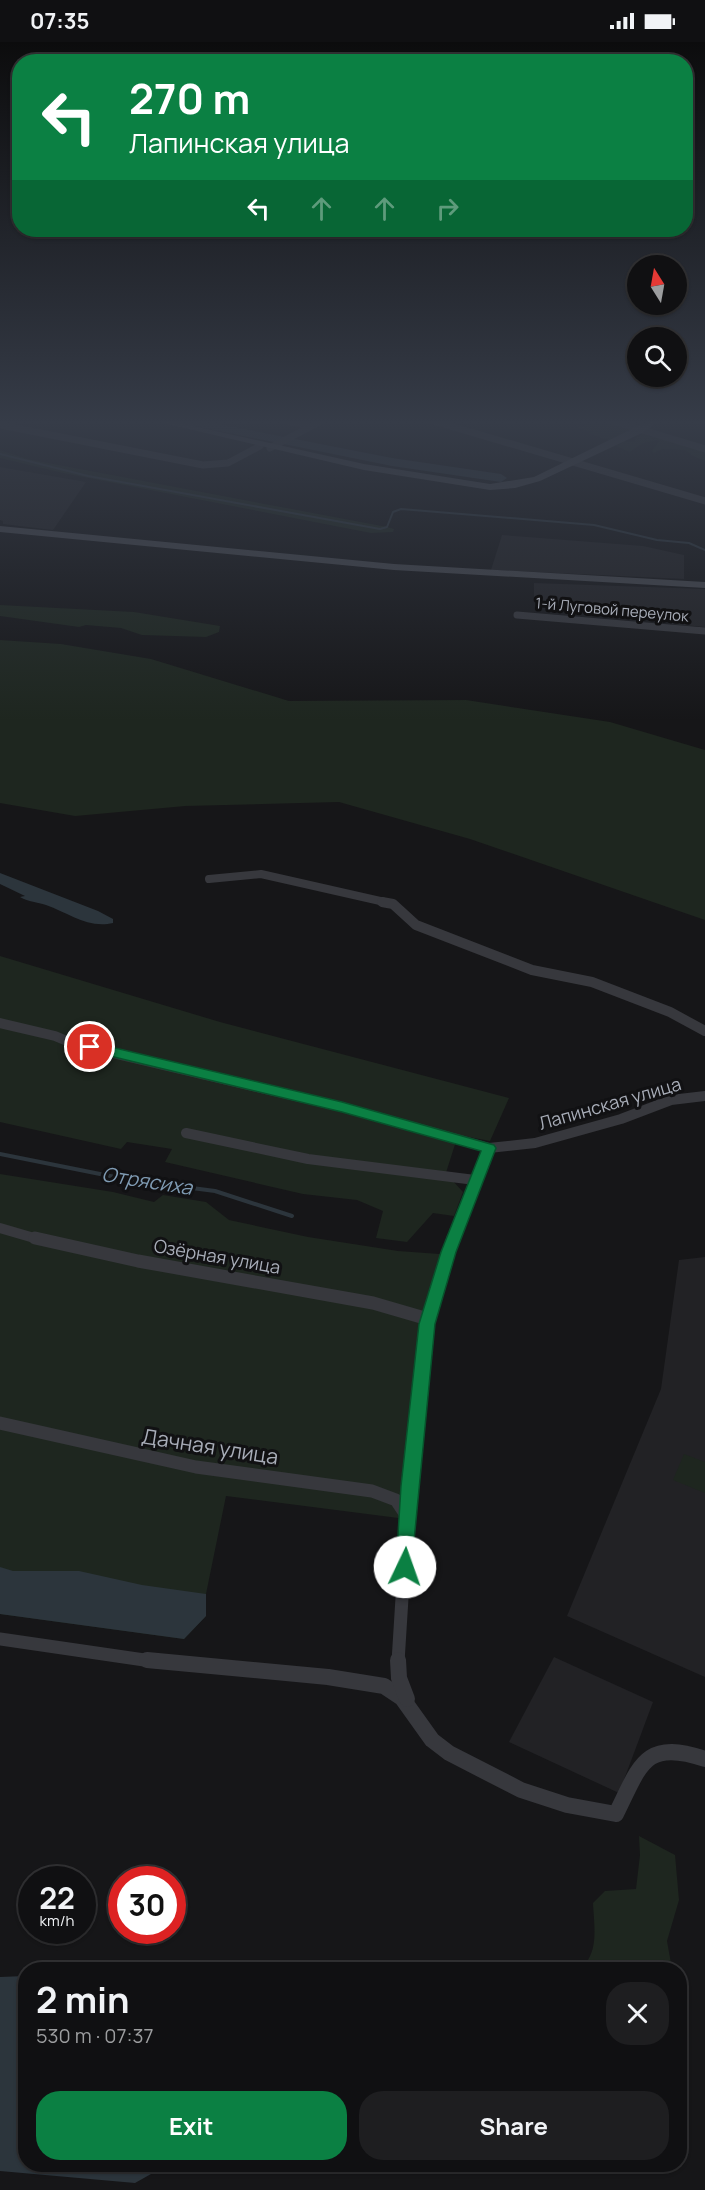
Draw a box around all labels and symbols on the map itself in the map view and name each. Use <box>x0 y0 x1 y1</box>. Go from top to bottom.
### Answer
north arrow <box>627 255 687 315</box>
street label: 1-й Луговой переулок <box>535 592 690 627</box>
pin <box>64 1021 115 1072</box>
street label: Лапинская улица <box>536 1071 684 1135</box>
water label: Отрясиха <box>100 1160 195 1201</box>
street label: Озёрная улица <box>152 1233 282 1279</box>
street label: Дачная улица <box>140 1421 280 1471</box>
position arrow <box>373 1535 437 1599</box>
speed limit sign: 30 <box>108 1866 186 1944</box>

